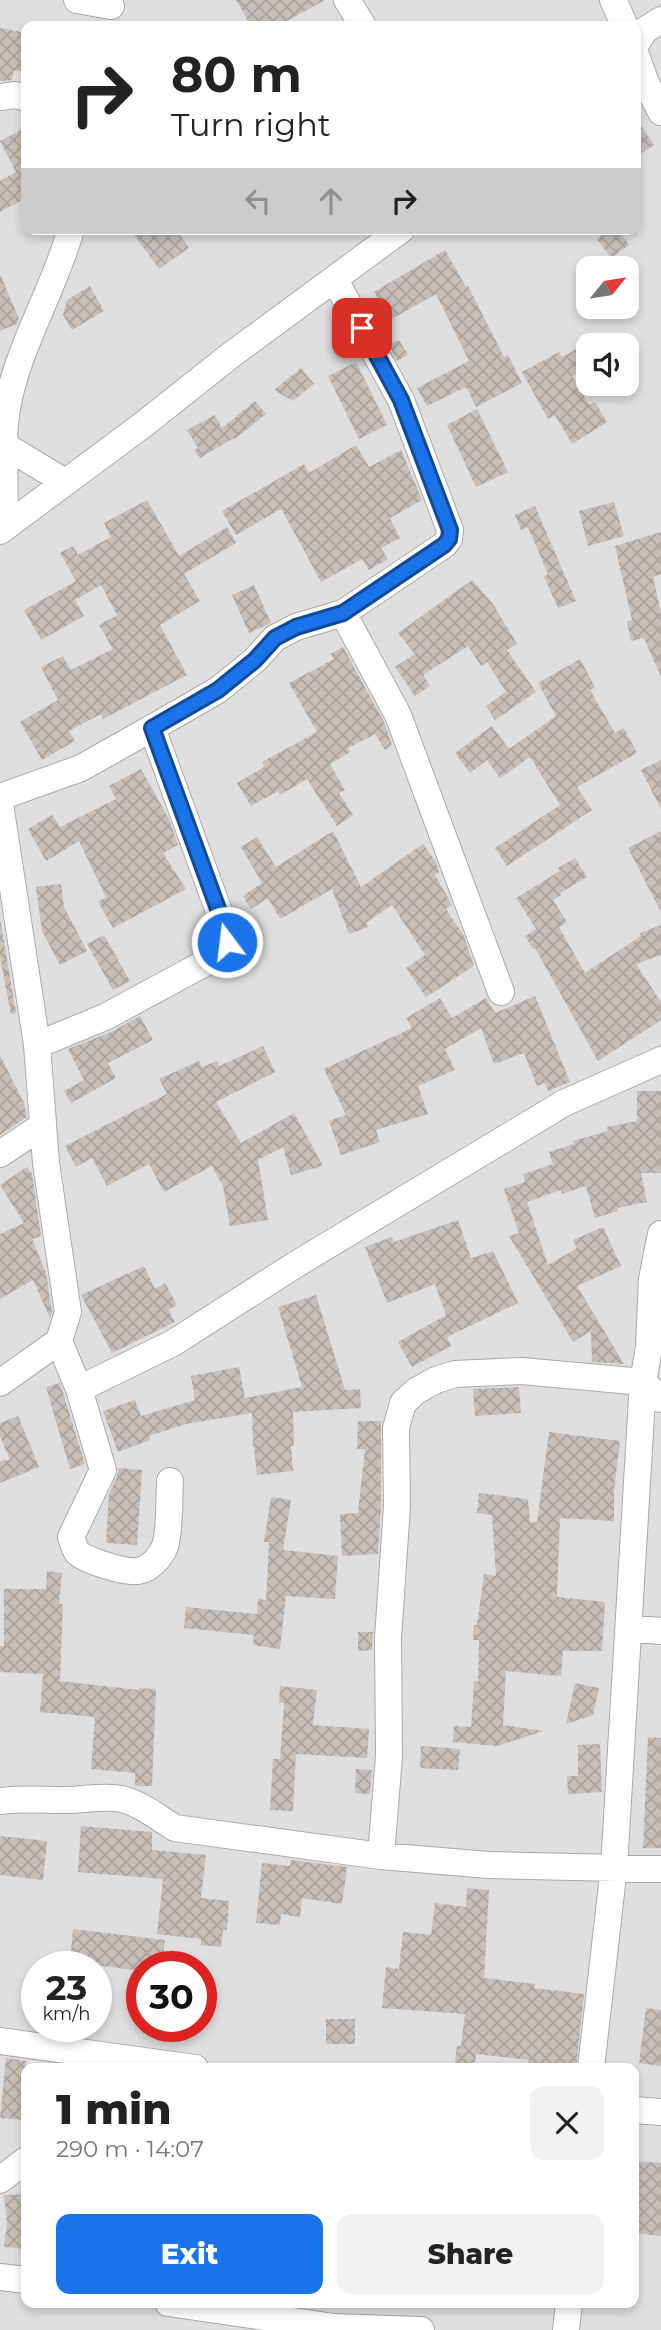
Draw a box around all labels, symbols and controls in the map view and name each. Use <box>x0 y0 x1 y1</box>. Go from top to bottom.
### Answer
text: 80 m <box>171 45 302 104</box>
icon: right <box>56 49 147 140</box>
text: Turn right <box>171 105 331 144</box>
icon: left <box>239 182 277 220</box>
icon: ahead <box>312 182 350 220</box>
icon: right <box>385 182 423 220</box>
north arrow <box>576 256 639 318</box>
map controls <box>576 256 639 396</box>
pin <box>332 298 392 358</box>
icon: arrive <box>343 309 381 347</box>
button: sound <box>576 333 639 396</box>
position arrow <box>190 905 264 979</box>
speed limit sign: 30 <box>126 1951 217 2042</box>
text: 23 <box>46 1966 87 2009</box>
text: km/h <box>42 2003 91 2025</box>
text: 1 min <box>56 2083 172 2135</box>
button: close <box>530 2086 604 2160</box>
text: 290 m · 14:07 <box>56 2135 204 2163</box>
button: Exit <box>56 2214 323 2294</box>
button: Share <box>337 2214 604 2294</box>

